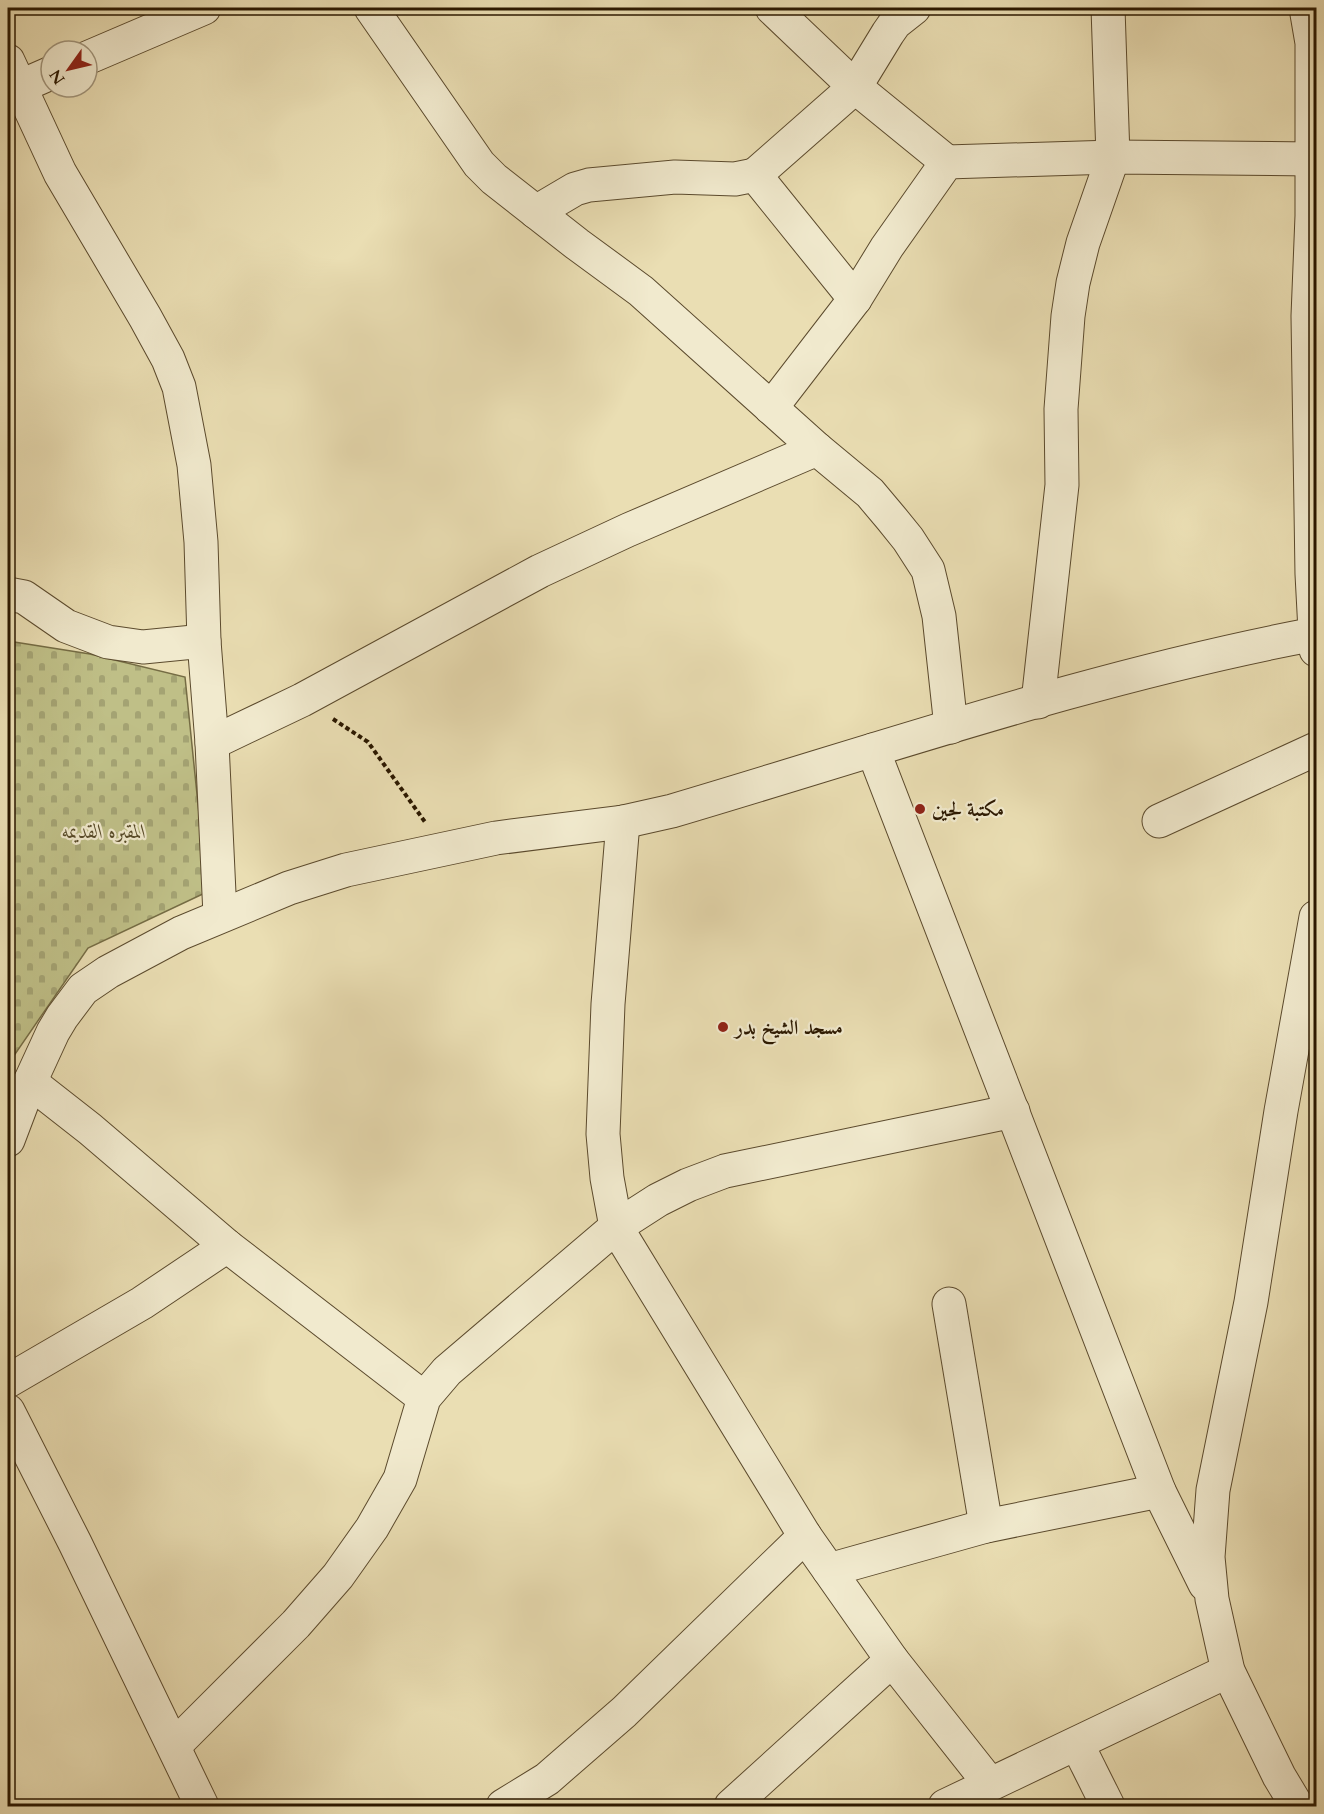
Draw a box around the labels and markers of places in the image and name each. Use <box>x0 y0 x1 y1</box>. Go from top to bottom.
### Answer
place label: مكتبة لجين <box>932 796 1004 823</box>
marker: مكتبة لجين <box>913 802 927 816</box>
place label: مسجد الشيخ بدر <box>733 1014 843 1045</box>
marker: مسجد الشيخ بدر <box>716 1020 730 1034</box>

